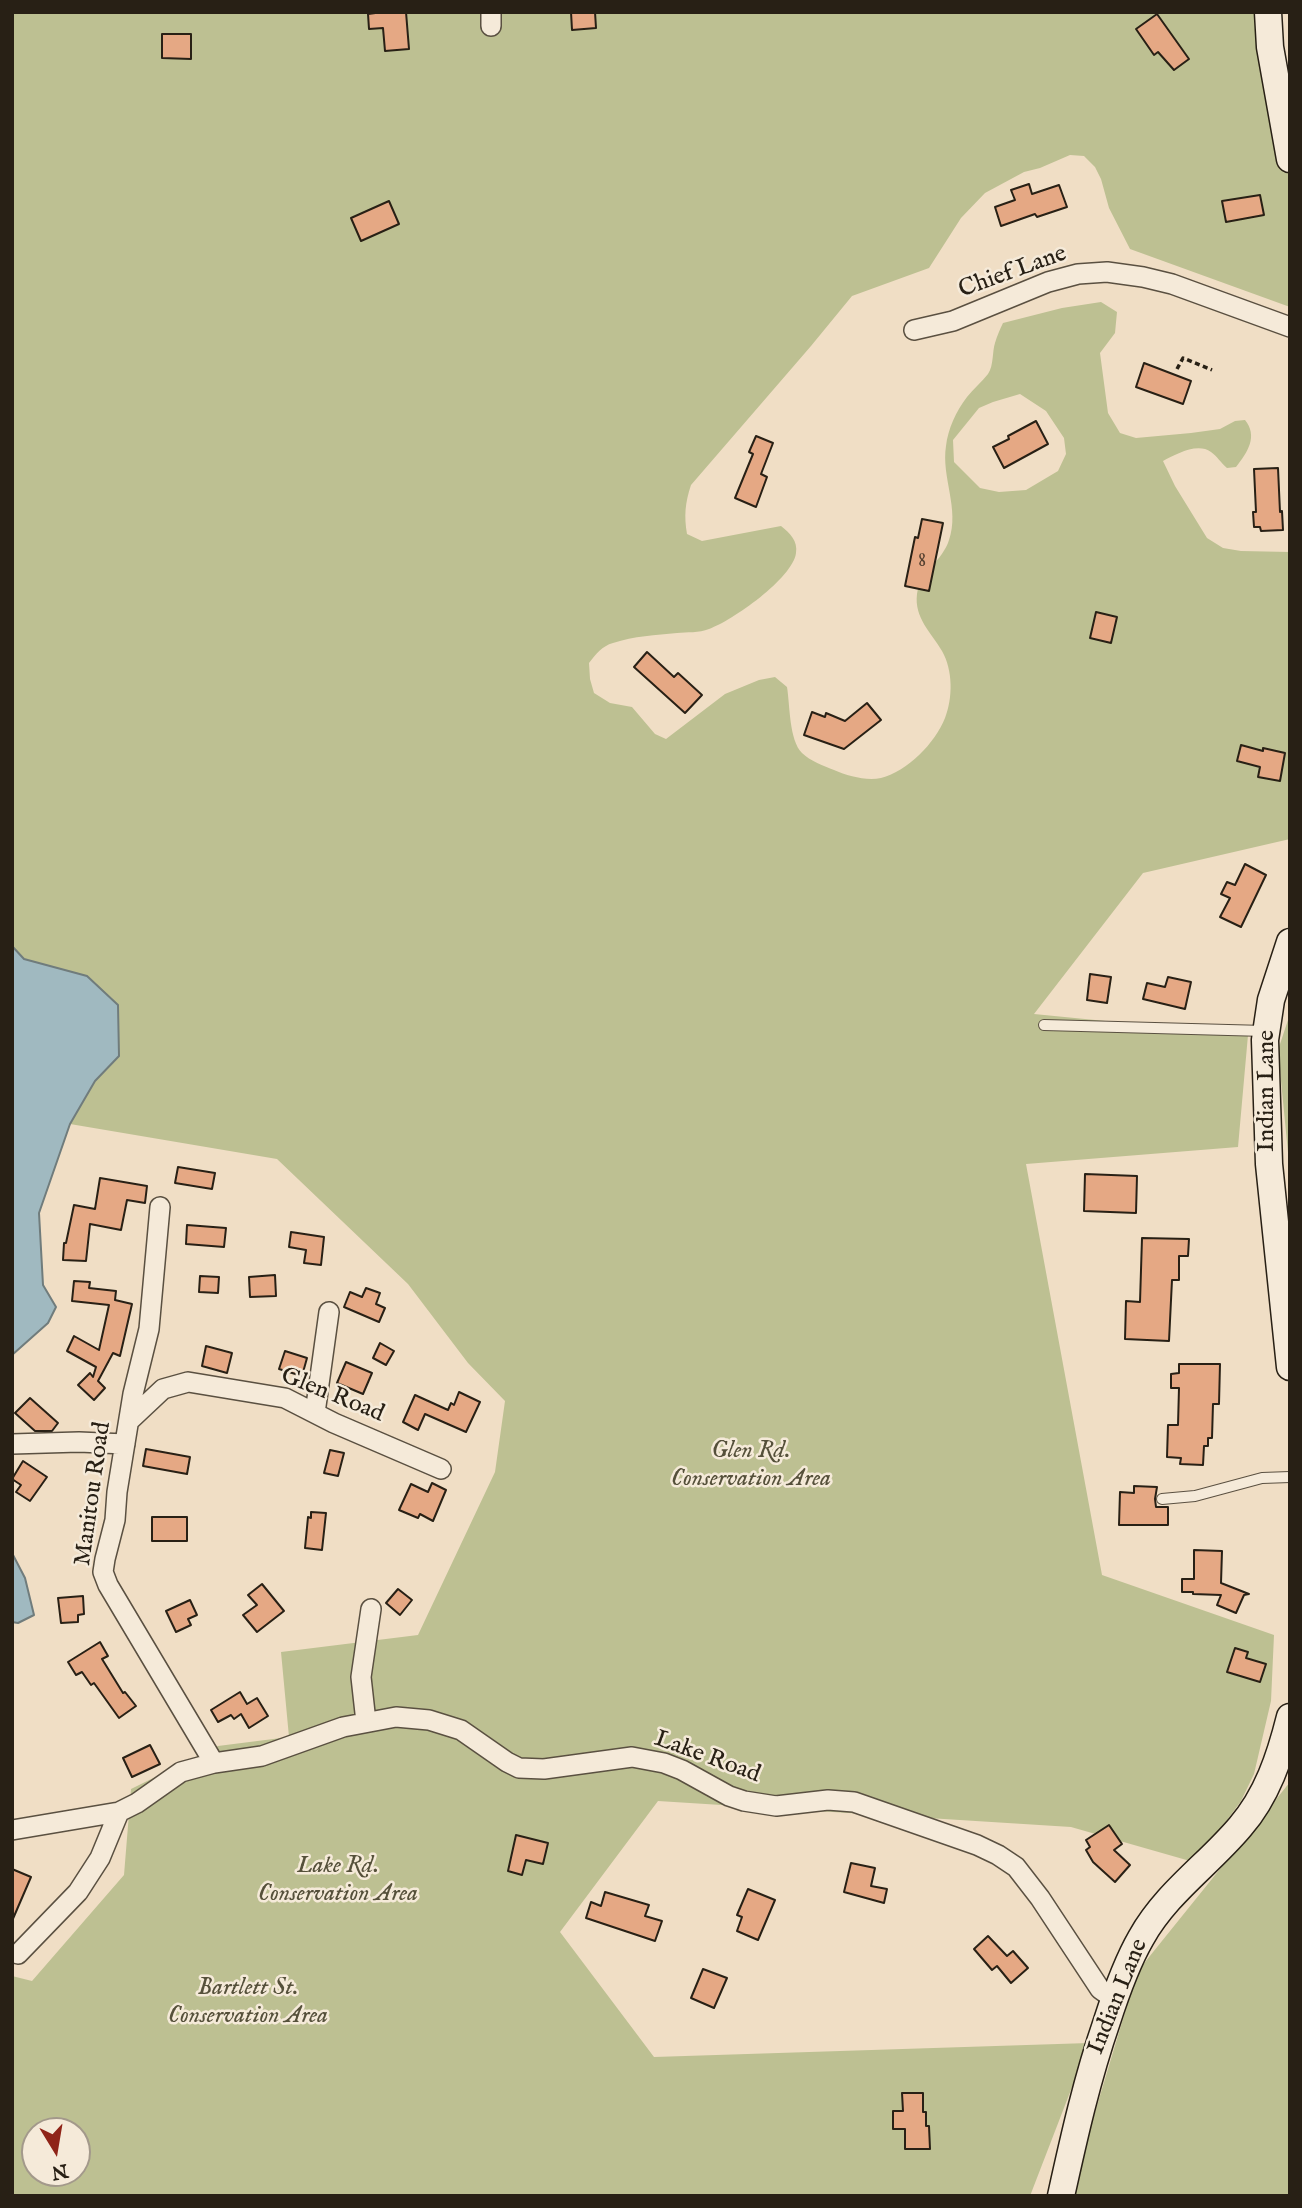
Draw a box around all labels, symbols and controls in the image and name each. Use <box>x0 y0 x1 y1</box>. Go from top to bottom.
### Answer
street label: Chief Lane <box>955 240 1071 306</box>
house number: 8 <box>918 549 926 575</box>
street label: Indian Lane <box>1254 1030 1282 1152</box>
street label: Glen Road <box>276 1362 388 1430</box>
street label: Manitou Road <box>70 1420 118 1568</box>
park label: Glen Rd. Conservation Area <box>671 1438 831 1494</box>
street label: Lake Road <box>650 1726 764 1790</box>
park label: Lake Rd. Conservation Area <box>258 1853 418 1909</box>
street label: Indian Lane <box>1083 1935 1155 2059</box>
park label: Bartlett St. Conservation Area <box>168 1975 328 2031</box>
north arrow <box>21 2117 91 2187</box>
text: N <box>49 2157 70 2184</box>

